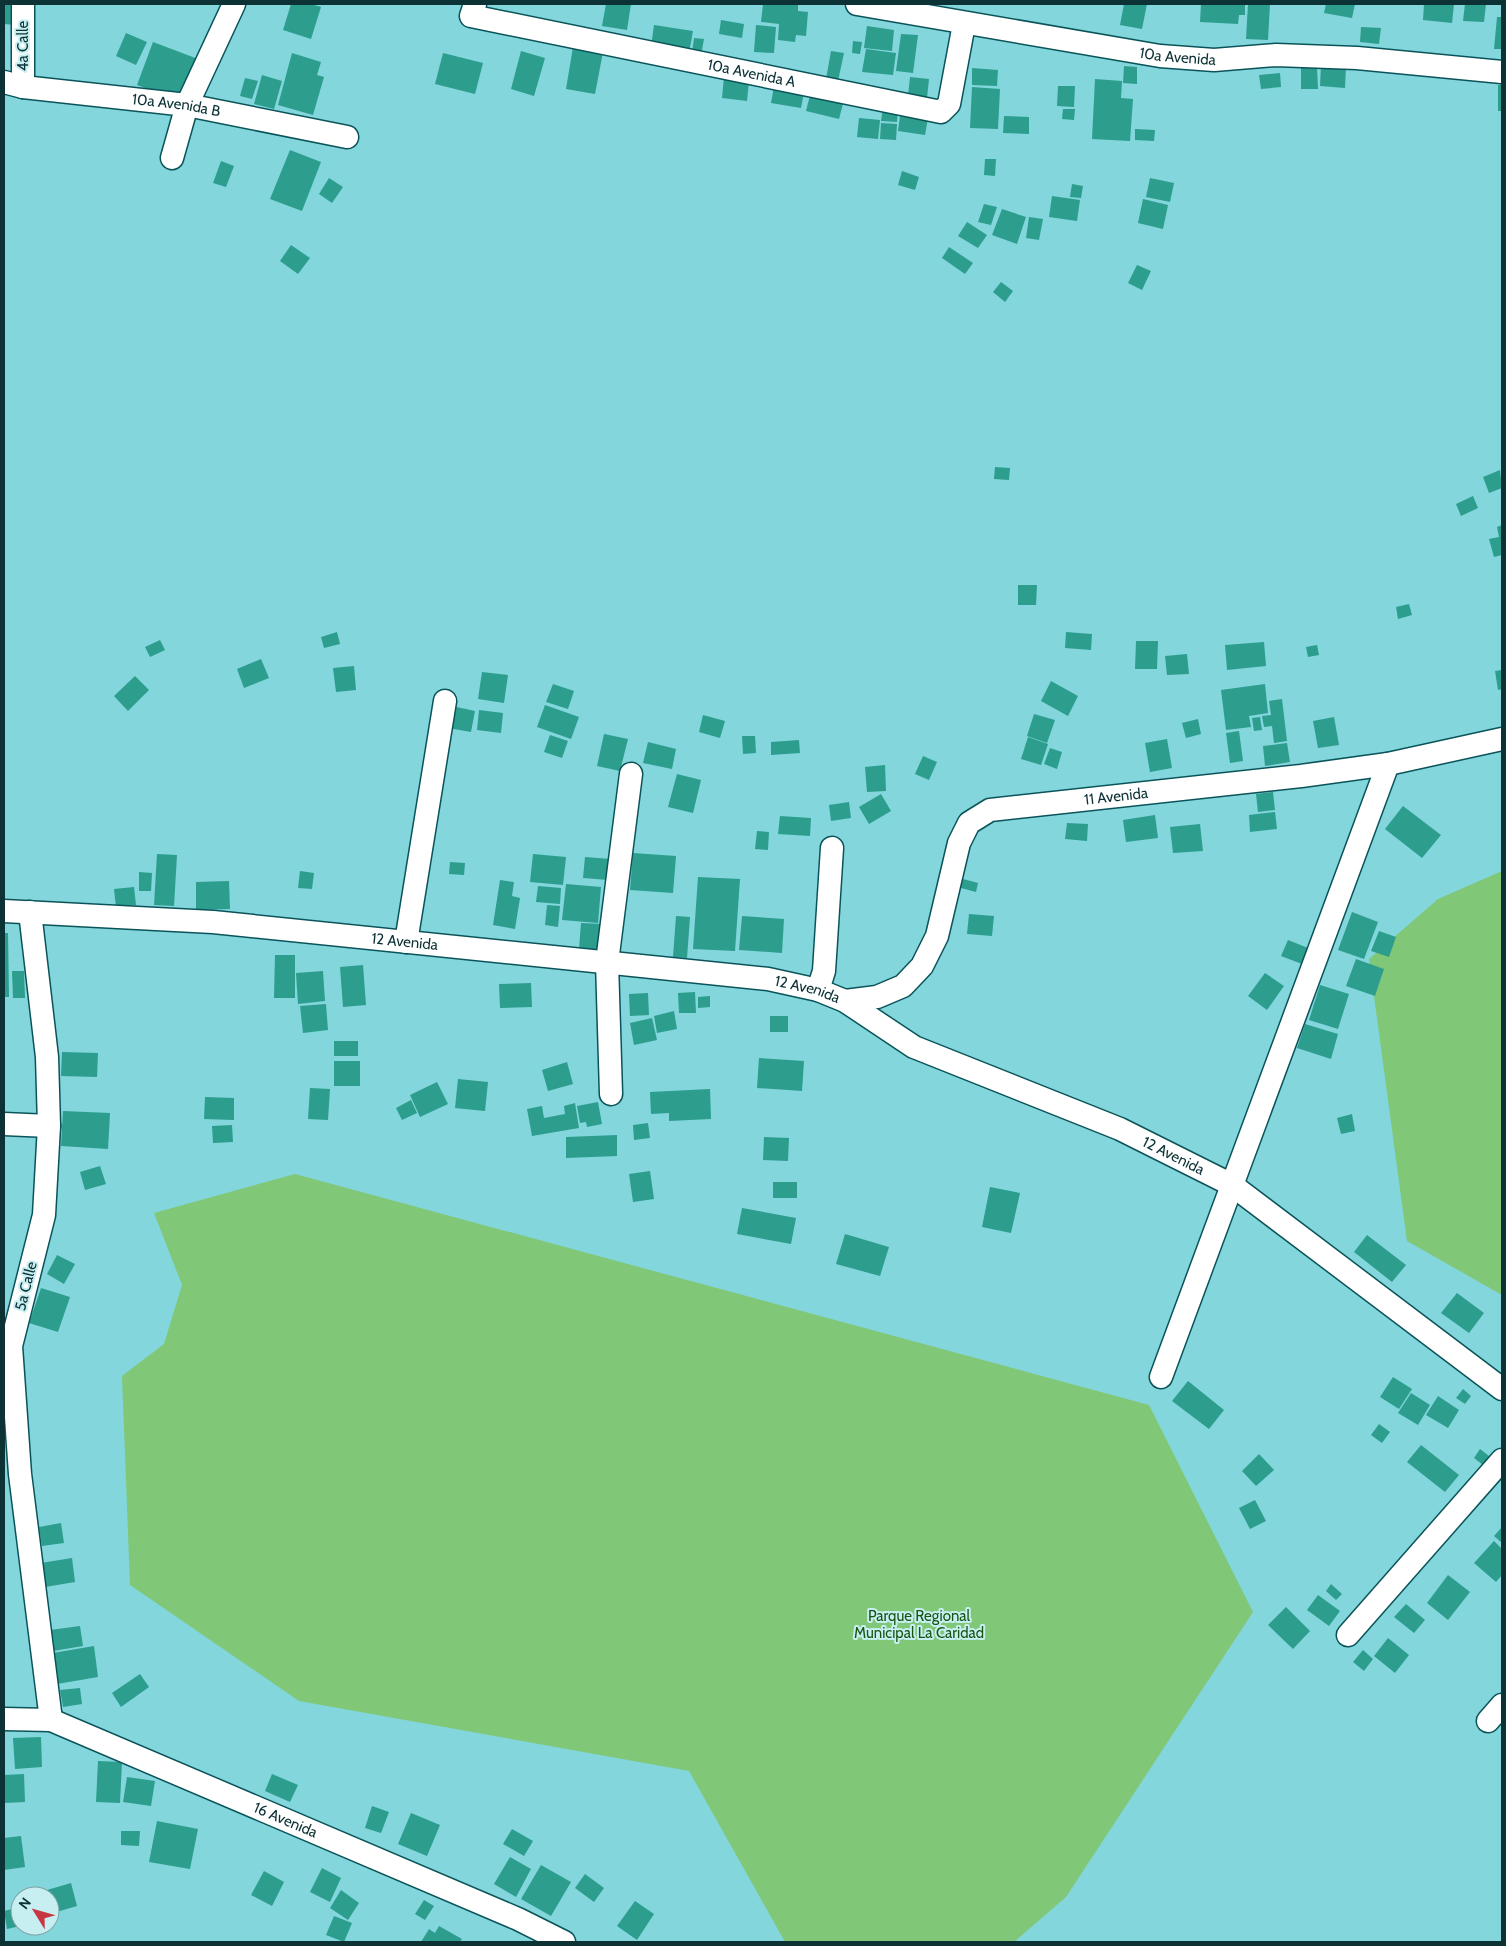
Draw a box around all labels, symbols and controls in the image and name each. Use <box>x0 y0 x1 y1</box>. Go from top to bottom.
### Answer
street label: 4a Calle <box>14 20 32 71</box>
street label: 10a Avenida <box>1138 44 1217 69</box>
street label: 10a Avenida A <box>706 56 798 91</box>
street label: 10a Avenida B <box>131 90 222 120</box>
street label: 11 Avenida <box>1083 784 1150 809</box>
street label: 12 Avenida <box>371 929 440 954</box>
street label: 12 Avenida <box>773 972 843 1007</box>
street label: 12 Avenida <box>1140 1133 1208 1179</box>
street label: 5a Calle <box>11 1259 41 1312</box>
park label: Parque Regional Municipal La Caridad <box>854 1607 984 1642</box>
street label: 16 Avenida <box>251 1798 321 1842</box>
north arrow <box>10 1886 60 1936</box>
text: N <box>14 1894 35 1913</box>

